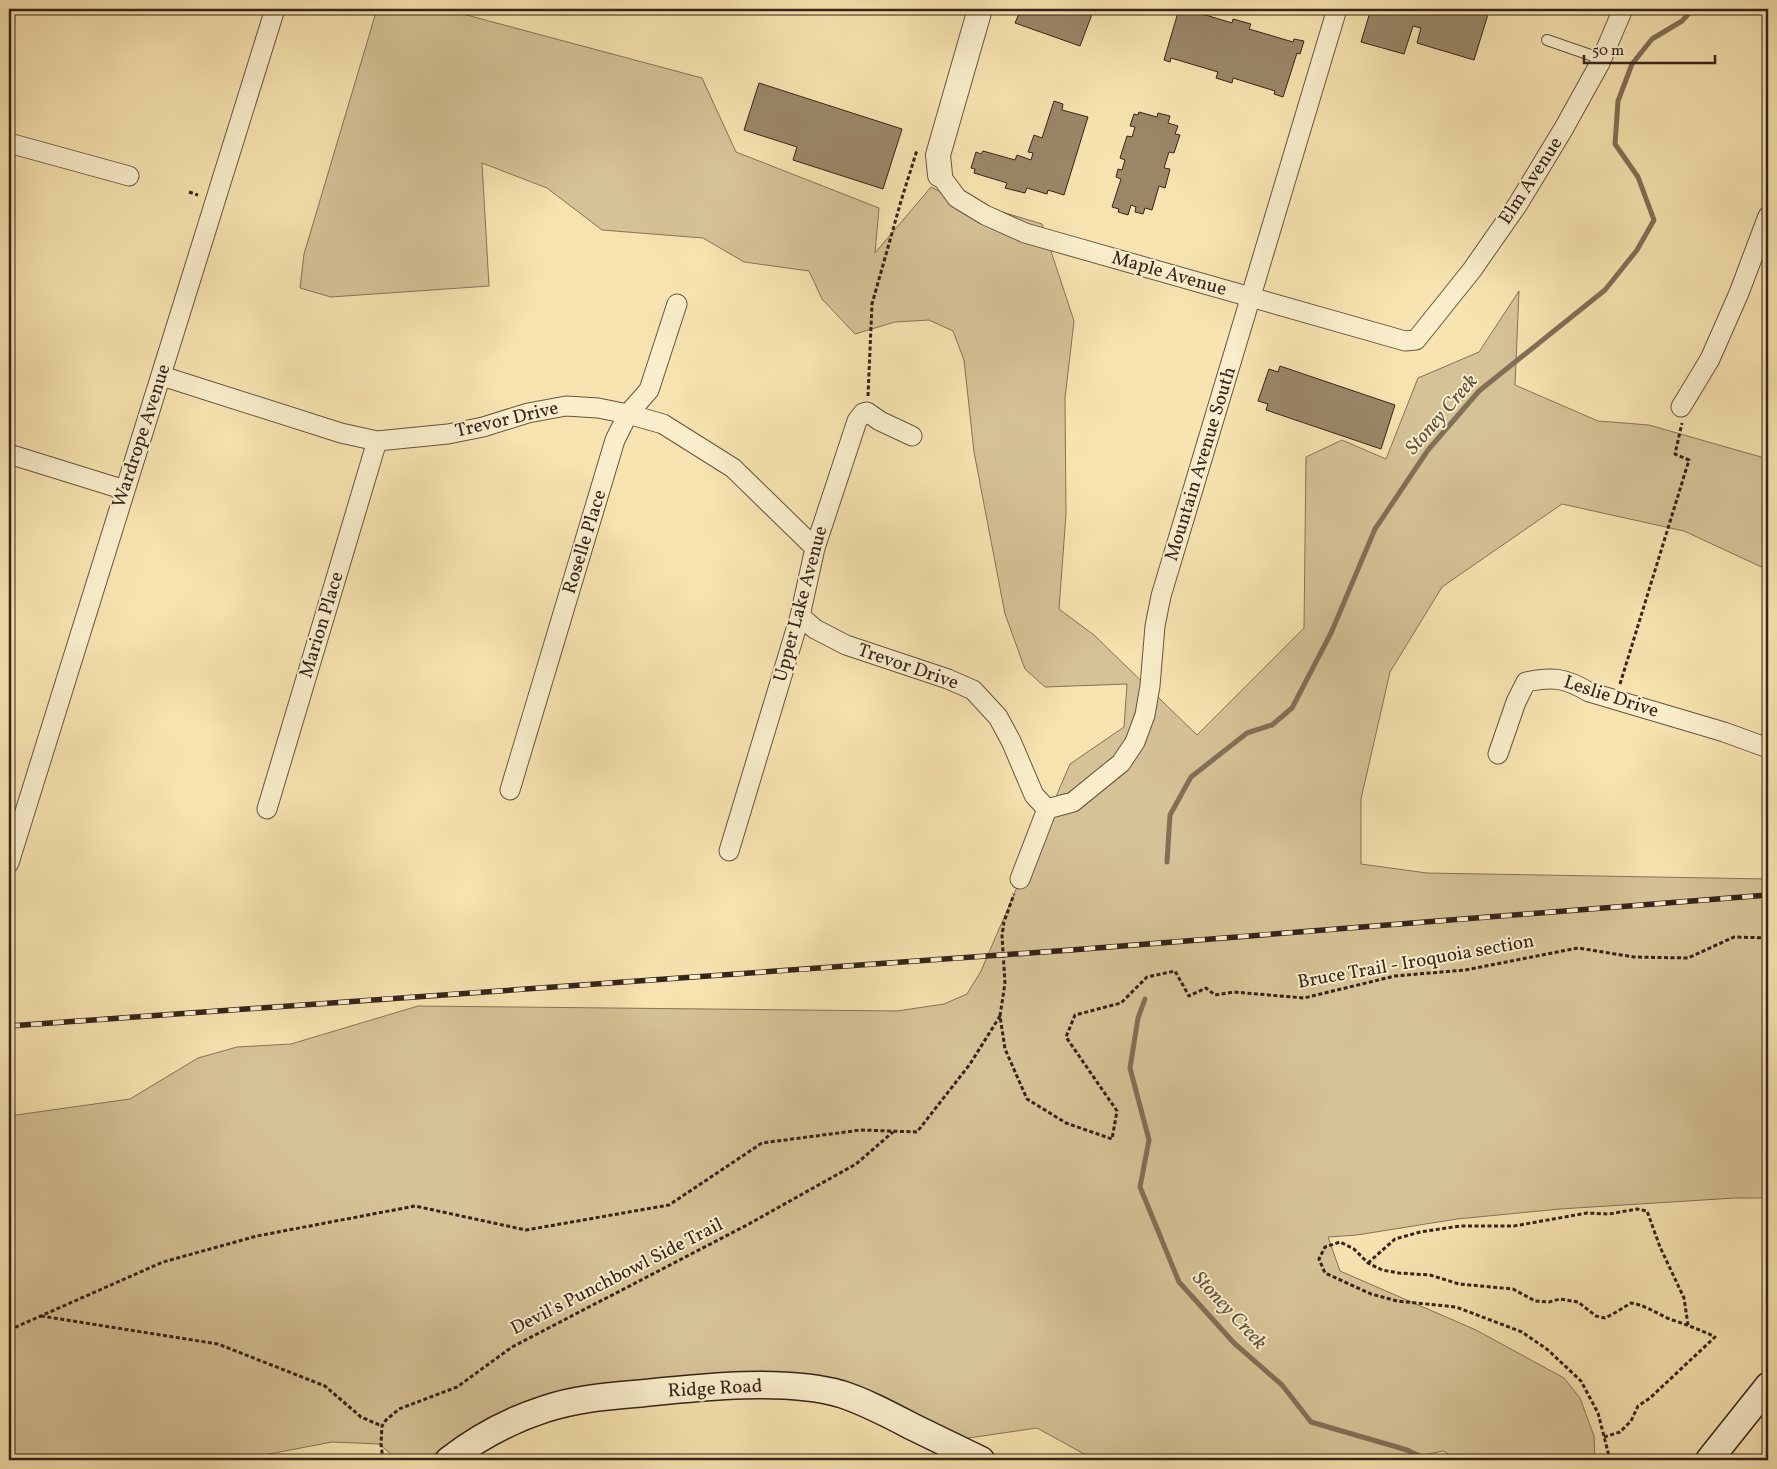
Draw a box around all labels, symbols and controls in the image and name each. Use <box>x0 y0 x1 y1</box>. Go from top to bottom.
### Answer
scale bar <box>1584 32 1716 64</box>
text: 50 m <box>1592 41 1624 62</box>
street label: Elm Avenue <box>1493 132 1569 230</box>
street label: Maple Avenue <box>1108 245 1230 303</box>
street label: Wardrope Avenue <box>106 361 178 511</box>
street label: Mountain Avenue South <box>1159 364 1243 564</box>
water label: Stoney Creek <box>1399 369 1485 461</box>
street label: Trevor Drive <box>453 395 561 445</box>
street label: Roselle Place <box>557 487 613 597</box>
street label: Upper Lake Avenue <box>768 523 834 685</box>
street label: Marion Place <box>294 569 350 681</box>
street label: Trevor Drive <box>854 638 962 696</box>
street label: Leslie Drive <box>1560 669 1662 725</box>
street label: Bruce Trail - Iroquoia section <box>1296 928 1536 996</box>
street label: Devil's Punchbowl Side Trail <box>506 1212 728 1342</box>
water label: Stoney Creek <box>1185 1265 1273 1357</box>
street label: Ridge Road <box>667 1374 763 1404</box>

